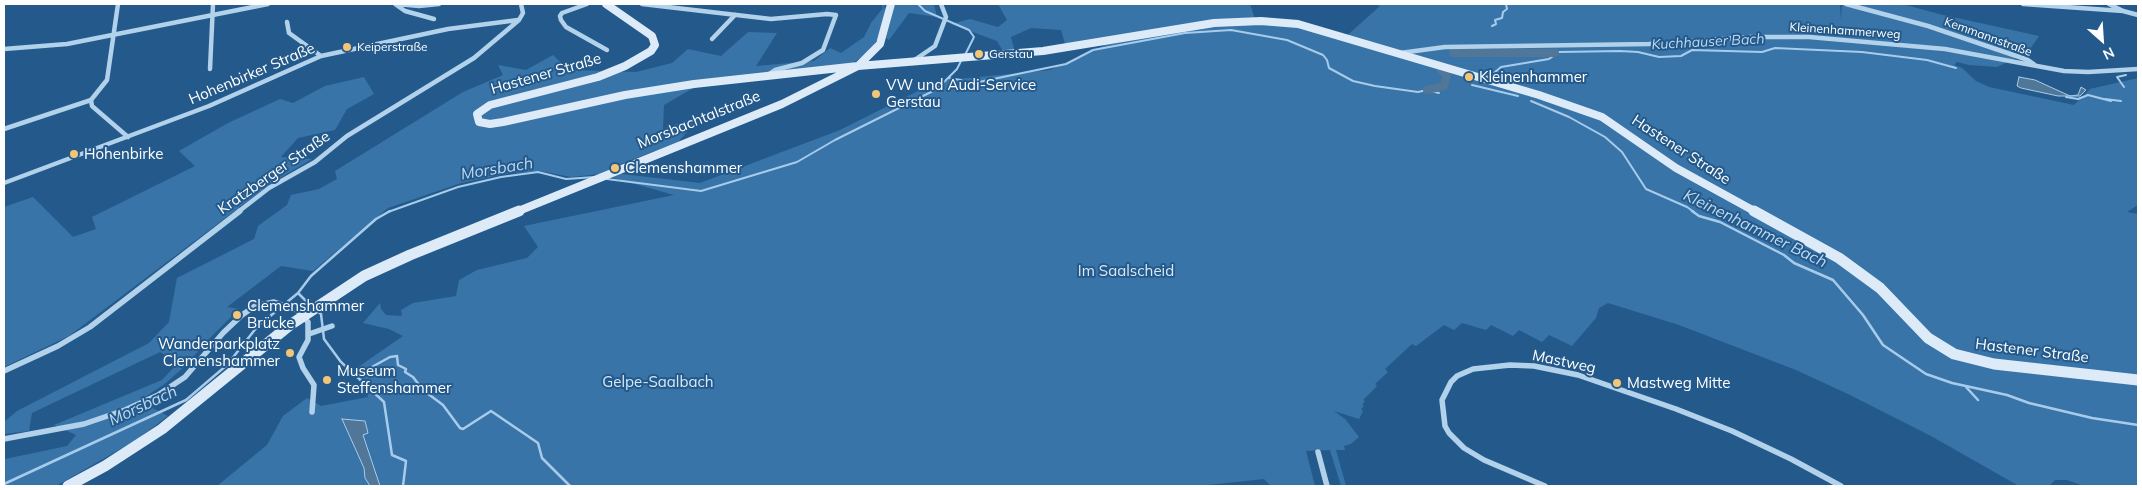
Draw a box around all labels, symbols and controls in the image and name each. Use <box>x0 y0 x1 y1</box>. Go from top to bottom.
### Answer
street label: Kemmannstraße <box>1942 14 2034 60</box>
north arrow <box>2077 15 2127 65</box>
street label: Kleinenhammerweg <box>1789 20 1901 42</box>
water label: Kuchhauser Bach <box>1651 31 1765 53</box>
street label: Hohenbirker Straße <box>186 39 318 109</box>
place label: Keiperstraße <box>357 40 428 54</box>
marker: Keiperstraße <box>341 41 353 53</box>
text: N <box>2100 43 2117 64</box>
place label: Gerstau <box>989 47 1033 61</box>
marker: Gerstau <box>973 48 985 60</box>
street label: Hastener Straße <box>489 50 603 98</box>
place label: Kleinenhammer <box>1479 68 1587 86</box>
marker: Kleinenhammer <box>1463 71 1475 83</box>
place label: VW und Audi-Service Gerstau <box>886 76 1036 111</box>
street label: Morsbachtalstraße <box>635 87 763 153</box>
marker: VW und Audi-Service Gerstau <box>870 88 882 100</box>
street label: Hastener Straße <box>1628 111 1734 189</box>
street label: Kratzberger Straße <box>215 128 333 218</box>
place label: Hohenbirke <box>84 145 164 163</box>
marker: Hohenbirke <box>68 148 80 160</box>
water label: Morsbach <box>459 154 535 184</box>
place label: Clemenshammer <box>625 159 742 177</box>
marker: Clemenshammer <box>609 162 621 174</box>
water label: Kleinenhammer Bach <box>1680 186 1830 272</box>
park label: Im Saalscheid <box>1078 262 1174 280</box>
place label: Clemenshammer Brücke <box>247 297 364 332</box>
marker: Clemenshammer Brücke <box>231 309 243 321</box>
place label: Wanderparkplatz Clemenshammer <box>158 335 280 370</box>
street label: Hastener Straße <box>1974 335 2090 367</box>
street label: Mastweg <box>1530 346 1598 378</box>
marker: Wanderparkplatz Clemenshammer <box>284 347 296 359</box>
place label: Museum Steffenshammer <box>337 362 451 397</box>
park label: Gelpe-Saalbach <box>602 373 714 391</box>
marker: Museum Steffenshammer <box>321 374 333 386</box>
place label: Mastweg Mitte <box>1627 374 1730 392</box>
marker: Mastweg Mitte <box>1611 377 1623 389</box>
water label: Morsbach <box>106 382 180 430</box>

